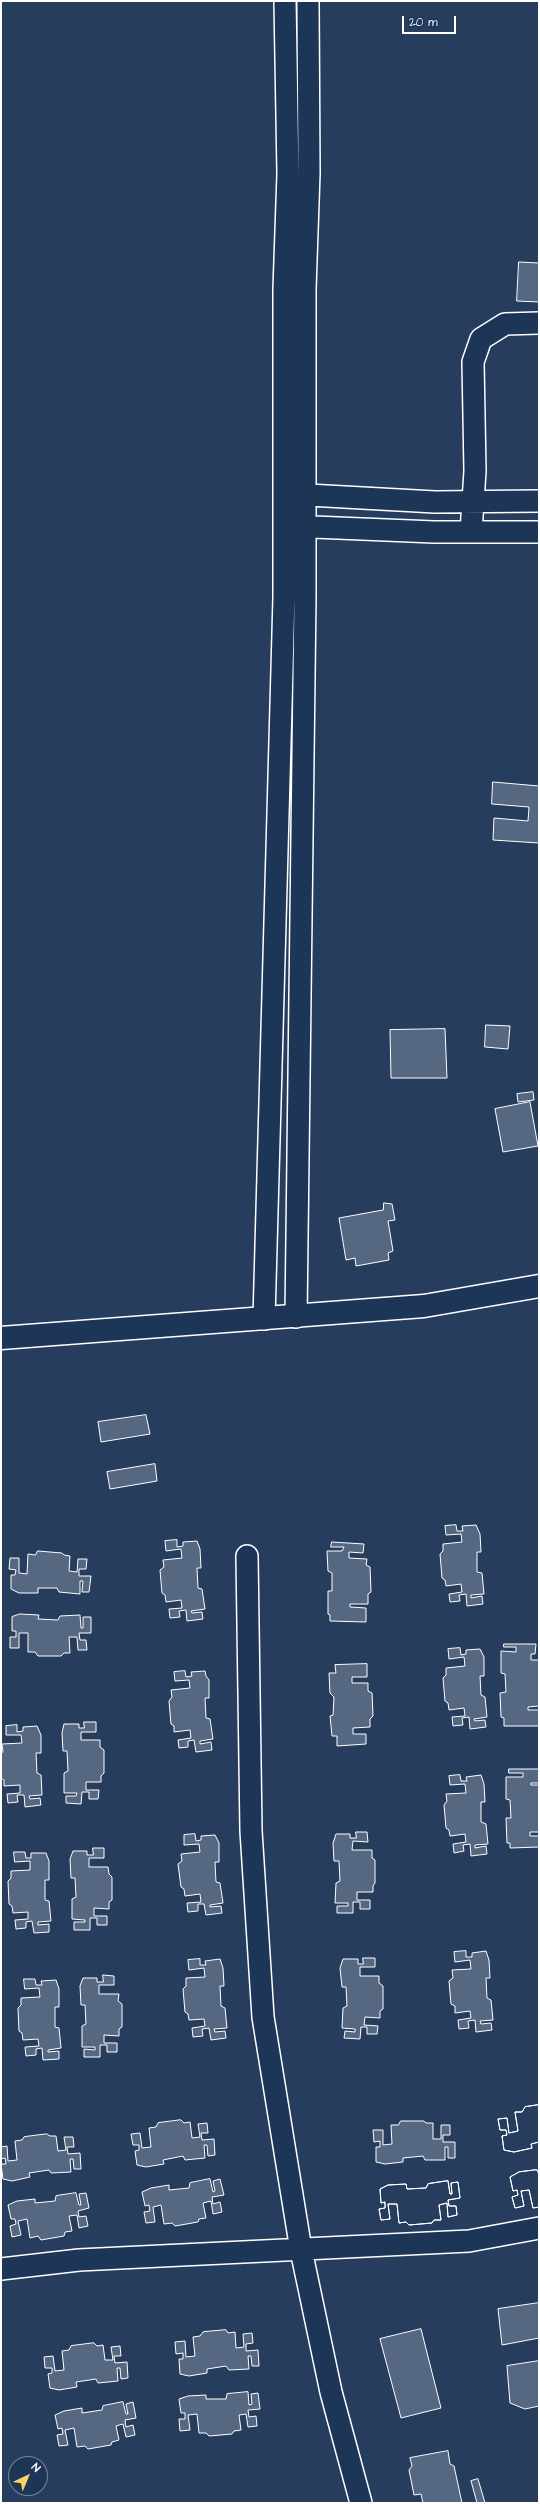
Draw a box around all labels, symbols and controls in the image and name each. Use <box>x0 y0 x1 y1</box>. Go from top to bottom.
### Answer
scale bar <box>404 8 458 34</box>
text: 20 m <box>409 14 438 31</box>
north arrow <box>8 2456 48 2496</box>
text: N <box>28 2460 44 2476</box>

